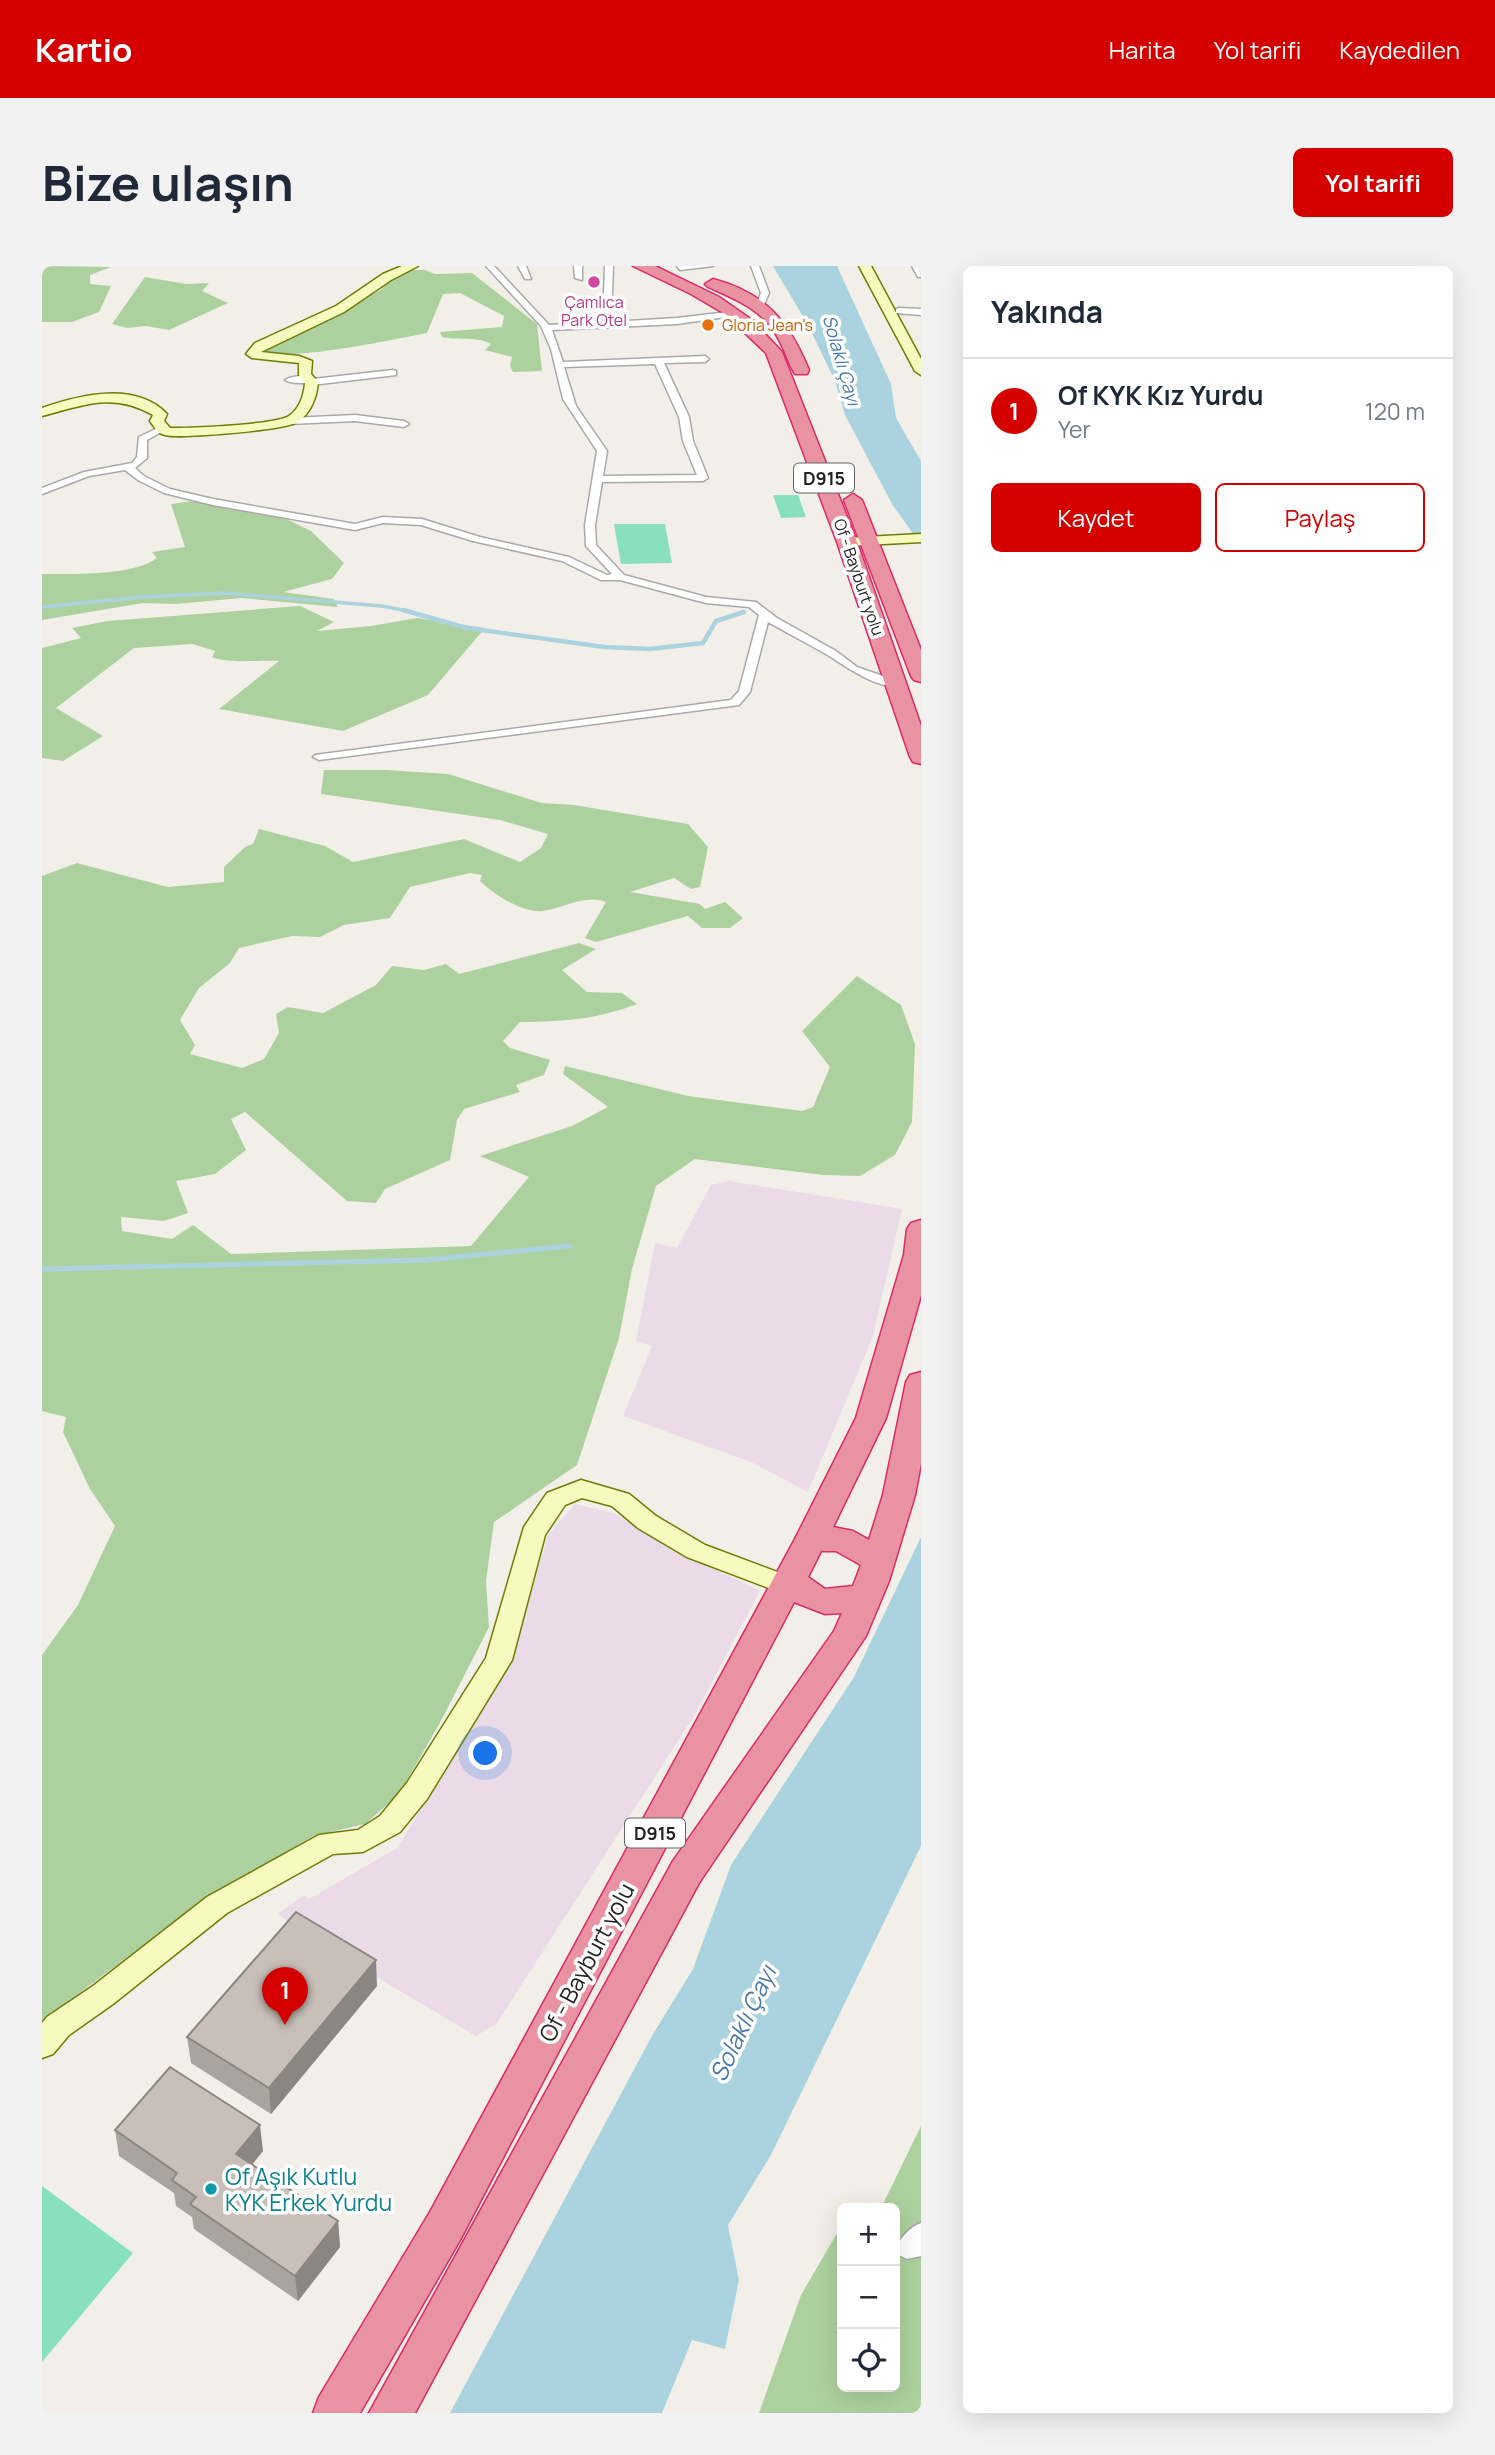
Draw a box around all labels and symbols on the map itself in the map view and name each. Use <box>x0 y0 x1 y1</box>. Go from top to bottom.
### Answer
marker: Çamlıca Park Otel <box>586 274 602 290</box>
place label: Çamlıca Park Otel <box>561 291 627 331</box>
water label: Solaklı Çayı <box>818 312 867 410</box>
place label: Gloria Jean's <box>722 314 813 336</box>
marker: Gloria Jean's <box>700 317 716 333</box>
road number: D915 <box>794 463 854 492</box>
street label: Of - Bayburt yolu <box>829 516 889 638</box>
your location <box>468 1736 502 1770</box>
road number: D915 <box>625 1818 685 1848</box>
street label: Of - Bayburt yolu <box>531 1877 641 2047</box>
water label: Solaklı Çayı <box>701 1959 784 2086</box>
pin: 1 <box>262 1967 308 2025</box>
place label: Of Aşık Kutlu KYK Erkek Yurdu <box>225 2160 392 2218</box>
marker: Of Aşık Kutlu KYK Erkek Yurdu <box>203 2181 219 2197</box>

